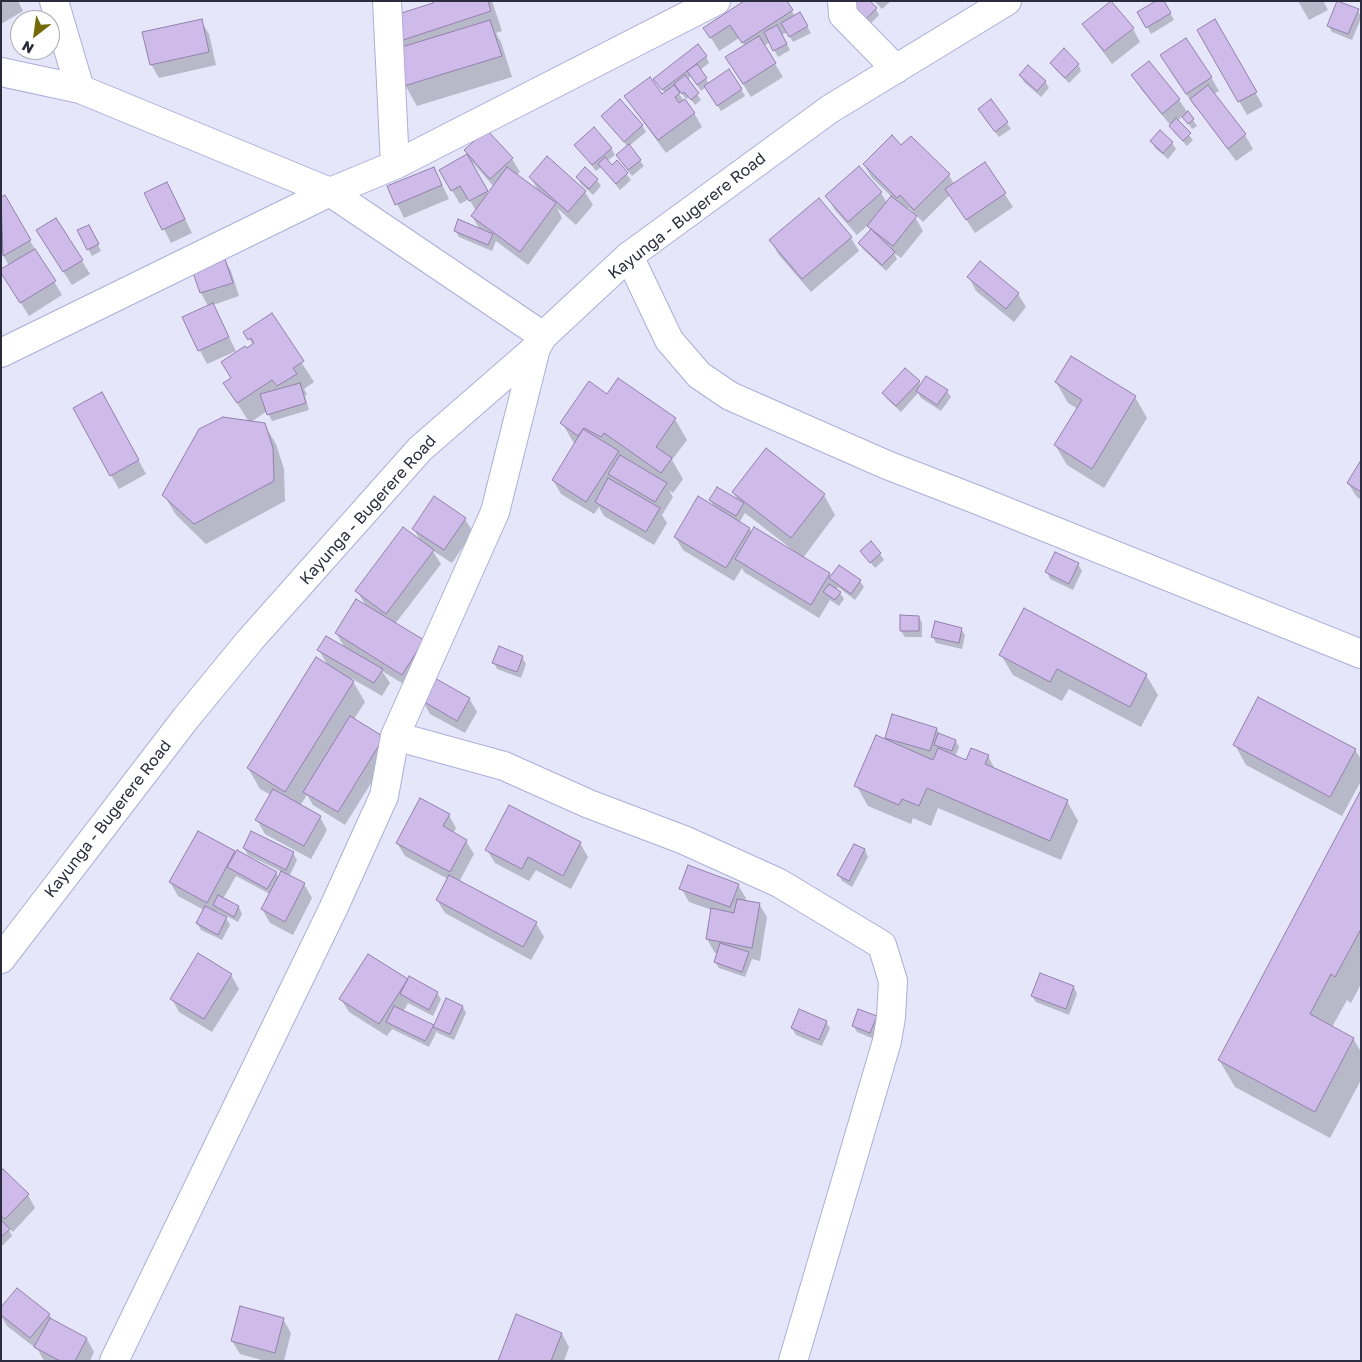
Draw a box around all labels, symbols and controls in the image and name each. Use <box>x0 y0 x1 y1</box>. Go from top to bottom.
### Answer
north arrow <box>10 10 60 60</box>
text: N <box>19 38 37 58</box>
street label: Kayunga - Bugerere Road <box>604 149 770 283</box>
street label: Kayunga - Bugerere Road <box>296 431 440 589</box>
street label: Kayunga - Bugerere Road <box>41 736 175 902</box>

